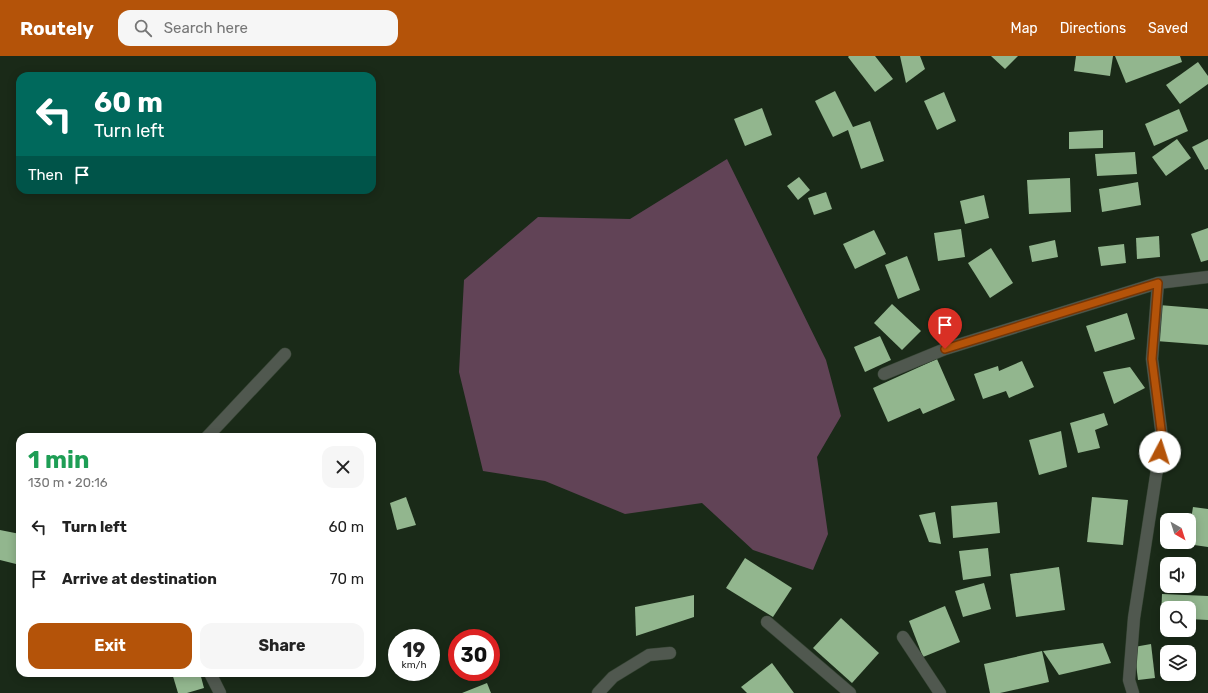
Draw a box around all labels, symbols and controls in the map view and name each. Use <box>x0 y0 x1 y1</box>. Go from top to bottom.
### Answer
search box <box>118 10 398 46</box>
text: Routely <box>20 17 94 40</box>
icon: search <box>132 17 154 39</box>
text: Search here <box>164 19 248 37</box>
text: Map <box>1011 20 1038 37</box>
text: Directions <box>1060 20 1126 37</box>
text: Saved <box>1148 20 1188 37</box>
text: 60 m <box>94 86 163 119</box>
icon: left <box>28 88 80 140</box>
text: Turn left <box>94 120 164 142</box>
icon: arrive <box>71 164 93 186</box>
text: Then <box>28 166 63 184</box>
pin <box>928 308 962 349</box>
icon: arrive <box>934 314 956 336</box>
position arrow <box>1139 431 1181 473</box>
text: 1 min <box>28 446 89 474</box>
button: close <box>322 446 364 488</box>
text: 130 m · 20:16 <box>28 475 108 490</box>
north arrow <box>1160 513 1196 549</box>
map controls <box>1160 513 1196 681</box>
icon: left <box>28 516 50 538</box>
text: Turn left <box>62 518 127 536</box>
text: 60 m <box>328 518 364 536</box>
button: sound <box>1160 557 1196 593</box>
icon: arrive <box>28 568 50 590</box>
text: Arrive at destination <box>62 570 217 588</box>
text: 70 m <box>330 570 364 588</box>
button: search <box>1160 601 1196 637</box>
button: Exit <box>28 623 192 669</box>
button: Share <box>200 623 364 669</box>
speed limit sign: 30 <box>448 629 500 681</box>
text: 19 <box>403 638 425 662</box>
button: layers <box>1160 645 1196 681</box>
text: km/h <box>402 659 426 671</box>

